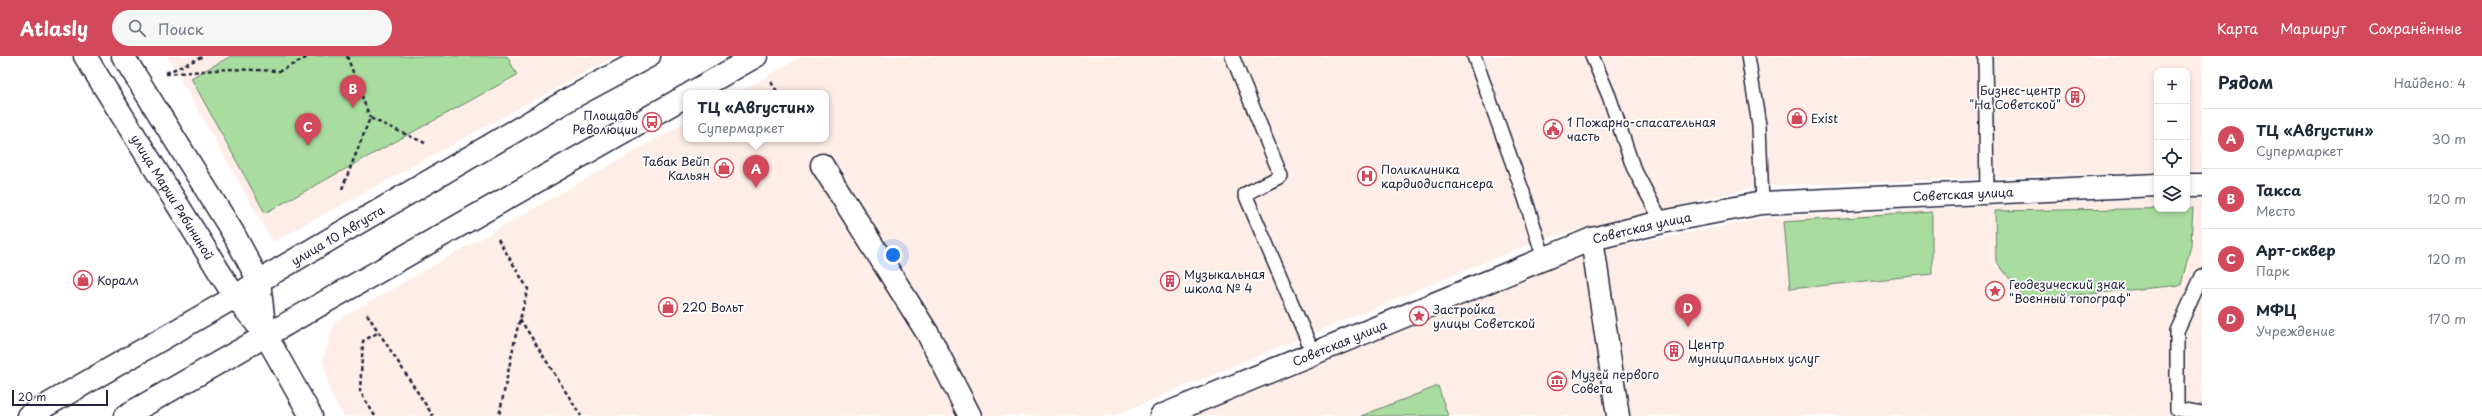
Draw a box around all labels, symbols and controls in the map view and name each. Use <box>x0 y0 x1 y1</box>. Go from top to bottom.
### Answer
search box <box>112 10 392 46</box>
text: Atlasly <box>20 14 88 42</box>
icon: search <box>126 17 148 39</box>
text: Поиск <box>158 17 204 40</box>
text: Карта <box>2217 18 2258 39</box>
text: Маршрут <box>2280 18 2346 39</box>
text: Сохранённые <box>2368 18 2462 39</box>
map controls <box>2154 68 2190 212</box>
button: + <box>2154 68 2190 104</box>
text: Рядом <box>2218 69 2273 95</box>
text: Найдено: 4 <box>2394 73 2466 92</box>
pin: B <box>340 75 366 108</box>
place label: Бизнес-центр "На Советской" <box>1969 81 2061 113</box>
building icon: Бизнес-центр "На Советской" <box>2064 86 2086 108</box>
popup <box>683 90 829 142</box>
text: ТЦ «Августин» <box>697 95 815 118</box>
button: − <box>2154 104 2190 140</box>
place label: Площадь Революции <box>573 106 638 138</box>
shop icon: Exist <box>1786 107 1808 129</box>
place label: Exist <box>1811 109 1838 127</box>
bus stop icon: Площадь Революции <box>641 111 663 133</box>
pin: C <box>295 113 321 146</box>
place label: 1 Пожарно-спасательная часть <box>1567 113 1716 145</box>
text: Супермаркет <box>697 118 784 137</box>
public building icon: 1 Пожарно-спасательная часть <box>1542 118 1564 140</box>
text: ТЦ «Августин» <box>2256 118 2373 141</box>
text: A <box>2226 129 2236 148</box>
text: 30 m <box>2432 129 2466 148</box>
street label: улица Марии Рябининой <box>127 131 219 263</box>
button: locate <box>2154 140 2190 176</box>
text: Супермаркет <box>2256 141 2343 160</box>
place label: Табак Вейп Кальян <box>642 152 710 184</box>
pin: A <box>743 155 769 188</box>
shop icon: Табак Вейп Кальян <box>713 157 735 179</box>
place label: Поликлиника кардиодиспансера <box>1381 160 1494 192</box>
hospital icon: Поликлиника кардиодиспансера <box>1356 165 1378 187</box>
button: layers <box>2154 176 2190 212</box>
text: Такса <box>2256 178 2301 201</box>
street label: Советская улица <box>1912 183 2014 205</box>
text: B <box>2227 189 2235 208</box>
text: 120 m <box>2427 189 2466 208</box>
street label: улица 10 Августа <box>287 200 388 269</box>
text: Место <box>2256 201 2296 220</box>
street label: Советская улица <box>1591 208 1693 248</box>
text: Арт-сквер <box>2256 238 2336 261</box>
your location <box>883 245 903 265</box>
text: C <box>2226 249 2236 268</box>
text: 120 m <box>2427 249 2466 268</box>
text: Парк <box>2256 261 2290 280</box>
place label: Музыкальная школа № 4 <box>1184 265 1265 297</box>
shop icon: Коралл <box>72 269 94 291</box>
building icon: Музыкальная школа № 4 <box>1159 270 1181 292</box>
place label: Коралл <box>97 271 139 289</box>
place label: Геодезический знак "Военный топограф" <box>2009 275 2131 307</box>
place icon: Геодезический знак "Военный топограф" <box>1984 280 2006 302</box>
pin: D <box>1675 294 1701 327</box>
shop icon: 220 Вольт <box>657 296 679 318</box>
place label: 220 Вольт <box>682 298 744 316</box>
text: МФЦ <box>2256 298 2296 321</box>
place label: Застройка улицы Советской <box>1432 300 1535 332</box>
place icon: Застройка улицы Советской <box>1408 305 1430 327</box>
text: D <box>2226 309 2236 328</box>
text: 170 m <box>2428 309 2466 328</box>
street label: Советская улица <box>1289 315 1390 370</box>
text: Учреждение <box>2256 321 2335 340</box>
place label: Центр муниципальных услуг <box>1688 335 1820 367</box>
building icon: Центр муниципальных услуг <box>1663 340 1685 362</box>
place label: Музей первого Совета <box>1571 365 1660 397</box>
museum icon: Музей первого Совета <box>1546 370 1568 392</box>
scale bar <box>12 388 108 407</box>
text: 20 m <box>18 388 46 405</box>

